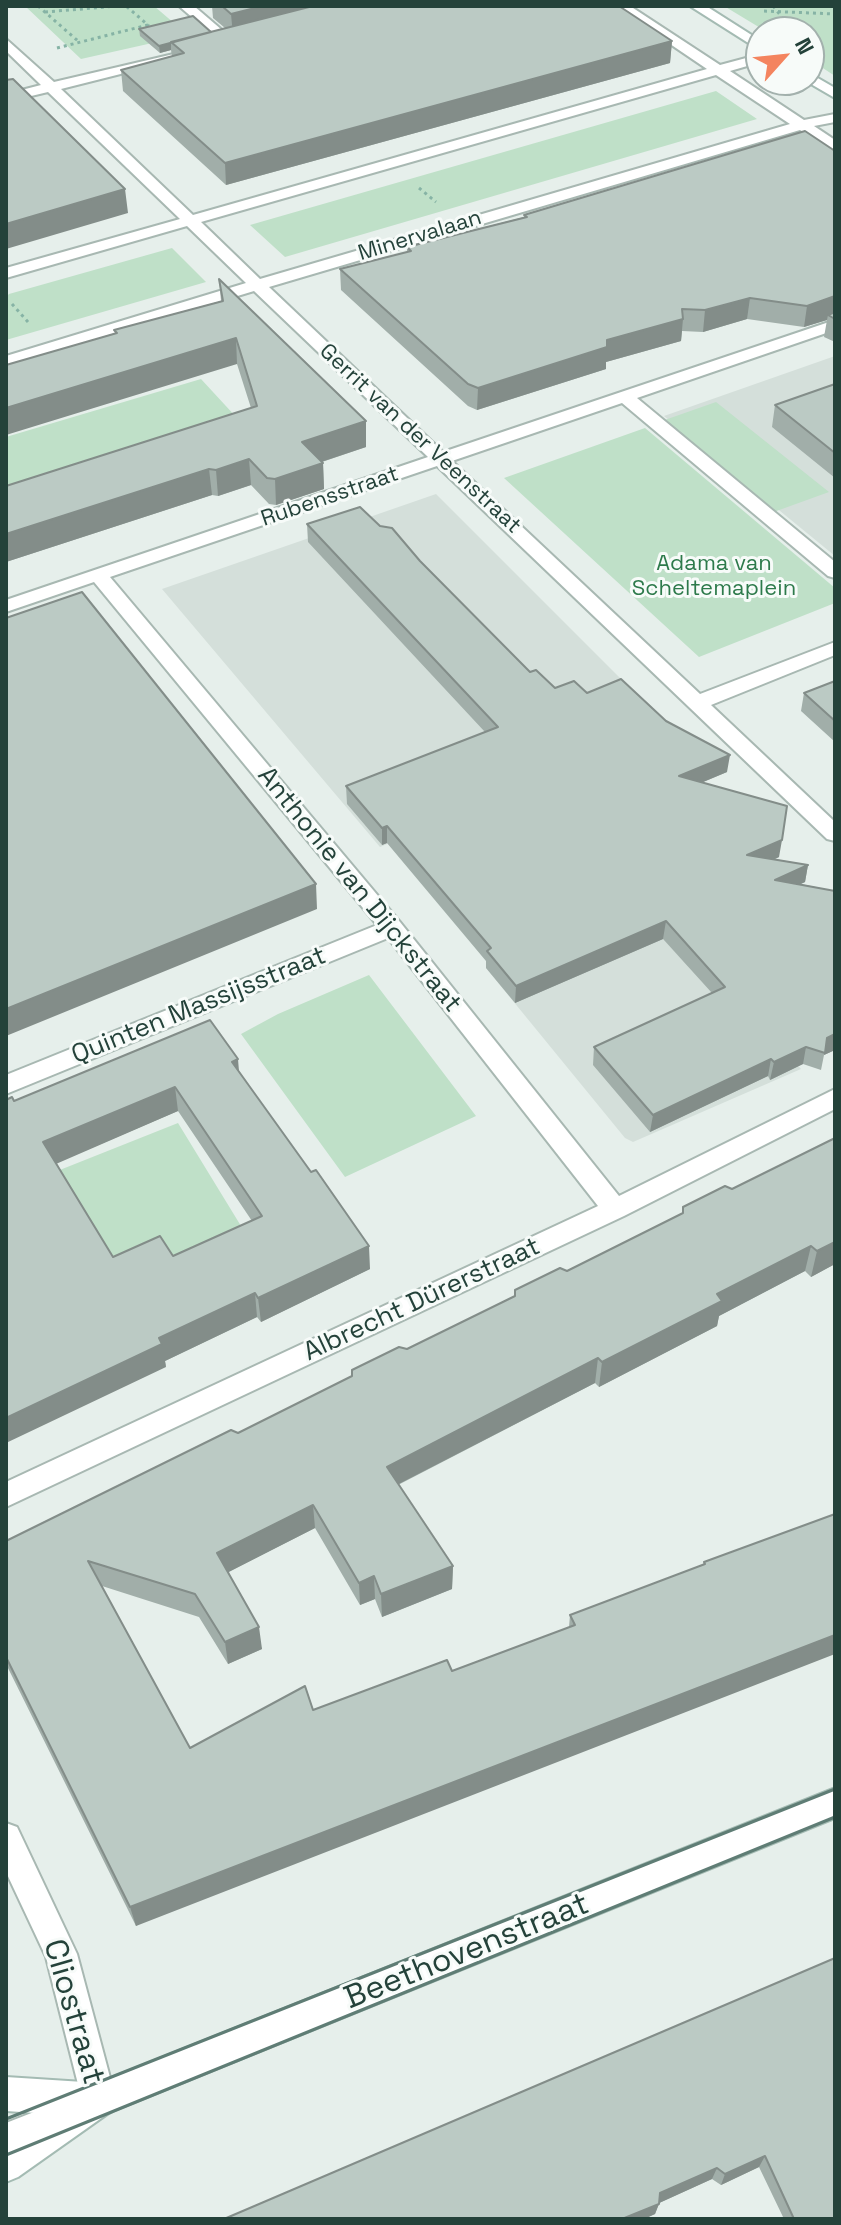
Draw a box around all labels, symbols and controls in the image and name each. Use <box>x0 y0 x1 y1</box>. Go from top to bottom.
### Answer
north arrow <box>745 16 825 96</box>
text: N <box>789 33 820 59</box>
street label: Minervalaan <box>355 205 485 267</box>
street label: Gerrit van der Veenstraat <box>314 339 526 539</box>
street label: Rubensstraat <box>258 461 402 533</box>
park label: Adama van Scheltemaplein <box>632 551 796 602</box>
street label: Anthonie van Dijckstraat <box>250 761 468 1019</box>
street label: Quinten Massijsstraat <box>67 941 331 1071</box>
street label: Albrecht Dürerstraat <box>299 1232 545 1368</box>
street label: Beethovenstraat <box>339 1885 595 2019</box>
street label: Cliostraat <box>34 1935 112 2089</box>

